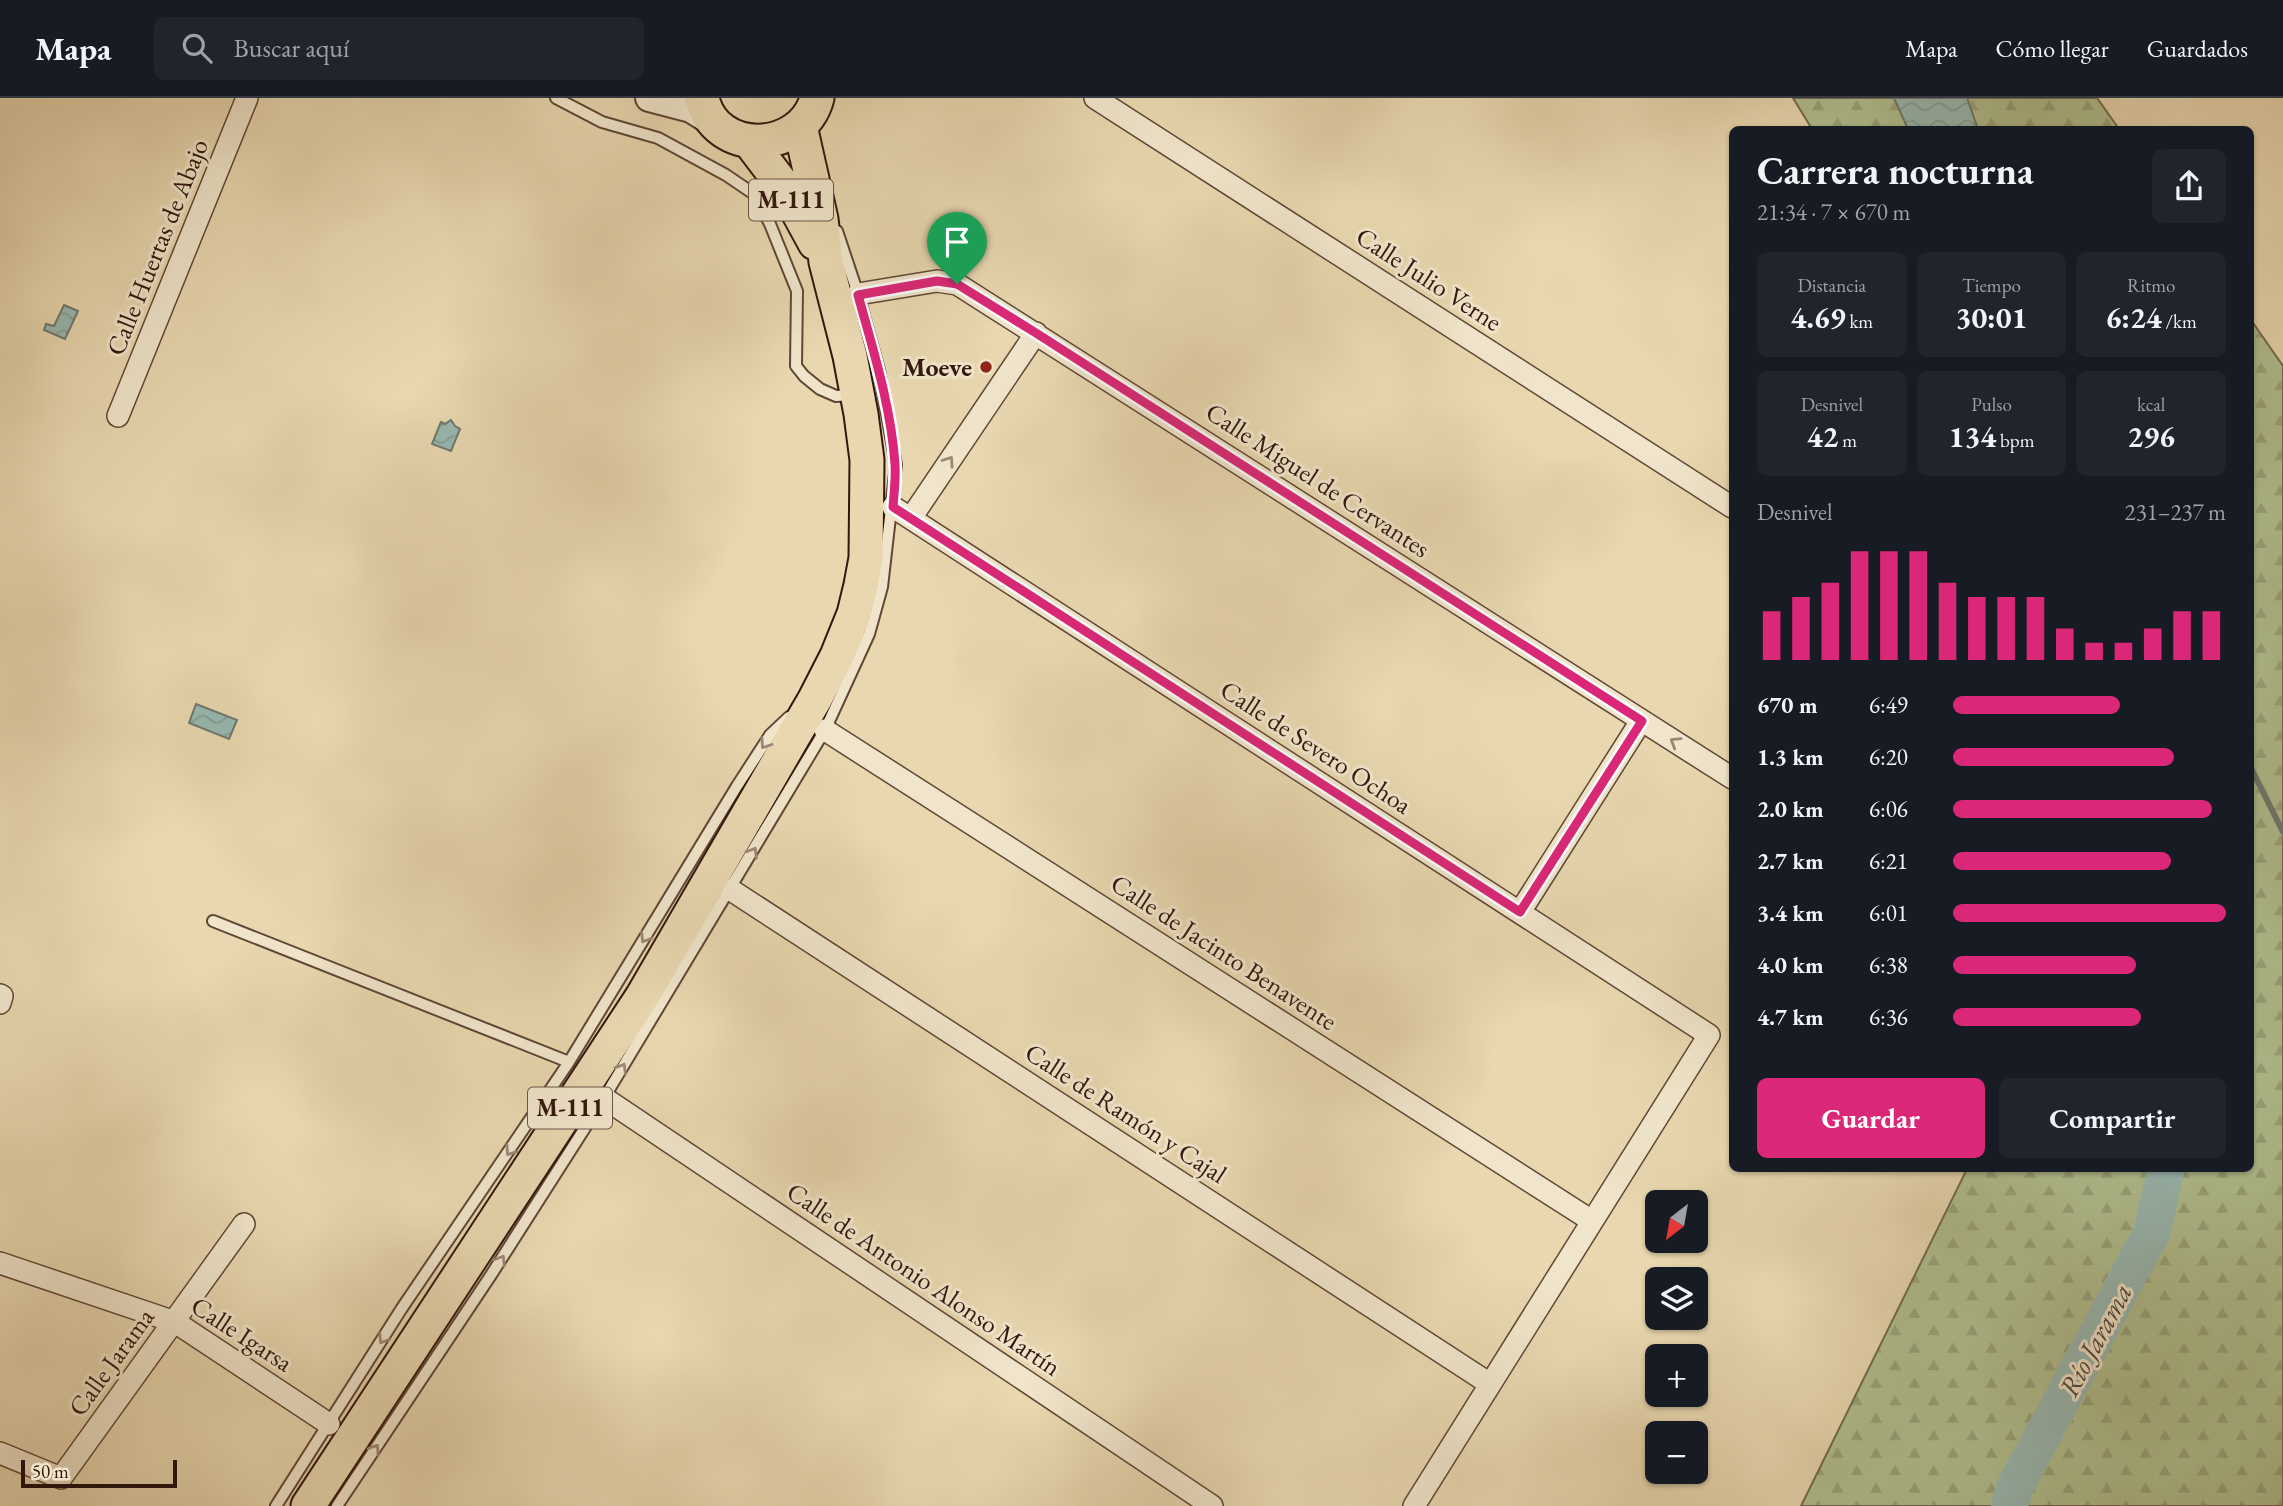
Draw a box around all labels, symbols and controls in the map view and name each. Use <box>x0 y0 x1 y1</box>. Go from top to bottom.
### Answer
search box <box>154 17 644 80</box>
text: Mapa <box>35 27 112 70</box>
icon: search <box>178 29 216 67</box>
text: Buscar aquí <box>234 31 349 65</box>
text: Mapa <box>1905 33 1958 64</box>
text: Cómo llegar <box>1996 33 2109 64</box>
text: Guardados <box>2147 33 2248 64</box>
street label: Calle Huertas de Abajo <box>98 134 216 360</box>
text: Carrera nocturna <box>1757 146 2034 195</box>
button: share <box>2152 149 2226 223</box>
road number: M-111 <box>749 180 833 220</box>
text: 21:34 · 7 × 670 m <box>1757 197 1910 227</box>
pin <box>927 212 987 284</box>
street label: Calle Julio Verne <box>1350 219 1508 339</box>
icon: arrive <box>938 223 976 261</box>
text: Distancia <box>1797 273 1866 298</box>
text: Tiempo <box>1962 273 2021 298</box>
text: Ritmo <box>2127 273 2175 298</box>
text: 4.69 <box>1791 298 1846 337</box>
text: 30:01 <box>1956 298 2027 337</box>
text: 6:24 <box>2106 298 2162 337</box>
text: km <box>1846 309 1873 334</box>
text: /km <box>2162 309 2197 334</box>
place label: Moeve <box>902 350 972 384</box>
marker: Moeve <box>978 359 994 375</box>
text: Desnivel <box>1801 392 1863 417</box>
text: Pulso <box>1971 392 2012 417</box>
text: kcal <box>2137 392 2165 417</box>
street label: Calle Miguel de Cervantes <box>1199 395 1437 565</box>
text: 42 <box>1807 417 1838 456</box>
text: 134 <box>1949 417 1996 456</box>
text: 296 <box>2127 417 2175 456</box>
text: m <box>1838 428 1857 453</box>
text: bpm <box>1996 428 2034 453</box>
one-way arrow <box>941 456 953 469</box>
text: Desnivel <box>1757 497 1833 527</box>
text: 231–237 m <box>2125 497 2226 527</box>
street label: Calle de Severo Ochoa <box>1214 672 1419 822</box>
text: 670 m <box>1757 690 1818 720</box>
text: 6:49 <box>1869 690 1908 720</box>
one-way arrow <box>760 736 773 749</box>
one-way arrow <box>1669 737 1682 750</box>
text: 1.3 km <box>1757 742 1824 772</box>
text: 6:20 <box>1869 742 1908 772</box>
text: 2.0 km <box>1757 794 1824 824</box>
text: 6:06 <box>1869 794 1908 824</box>
text: 2.7 km <box>1757 846 1824 876</box>
text: 6:21 <box>1869 846 1908 876</box>
one-way arrow <box>745 847 758 859</box>
street label: Calle de Jacinto Benavente <box>1104 866 1344 1038</box>
text: 3.4 km <box>1757 898 1824 928</box>
text: 6:01 <box>1869 898 1908 928</box>
one-way arrow <box>640 930 653 943</box>
text: 4.0 km <box>1757 950 1824 980</box>
text: 6:38 <box>1869 950 1908 980</box>
text: 4.7 km <box>1757 1002 1824 1032</box>
text: 6:36 <box>1869 1002 1908 1032</box>
street label: Calle de Ramón y Cajal <box>1019 1035 1233 1191</box>
one-way arrow <box>614 1062 627 1075</box>
button: Guardar <box>1757 1078 1985 1158</box>
button: Compartir <box>1999 1078 2226 1158</box>
road number: M-111 <box>528 1088 612 1128</box>
one-way arrow <box>505 1143 518 1156</box>
street label: Calle de Antonio Alonso Martín <box>780 1174 1068 1384</box>
north arrow <box>1645 1190 1708 1253</box>
map controls <box>1645 1190 1708 1484</box>
one-way arrow <box>492 1254 505 1267</box>
button: layers <box>1645 1267 1708 1330</box>
water label: Río Jarama <box>2050 1277 2140 1403</box>
street label: Calle Igarsa <box>185 1289 300 1380</box>
street label: Calle Jarama <box>60 1301 162 1423</box>
one-way arrow <box>378 1331 391 1344</box>
button: + <box>1645 1344 1708 1407</box>
button: − <box>1645 1421 1708 1484</box>
one-way arrow <box>367 1444 379 1457</box>
scale bar <box>21 1457 177 1489</box>
text: 50 m <box>32 1459 69 1484</box>

